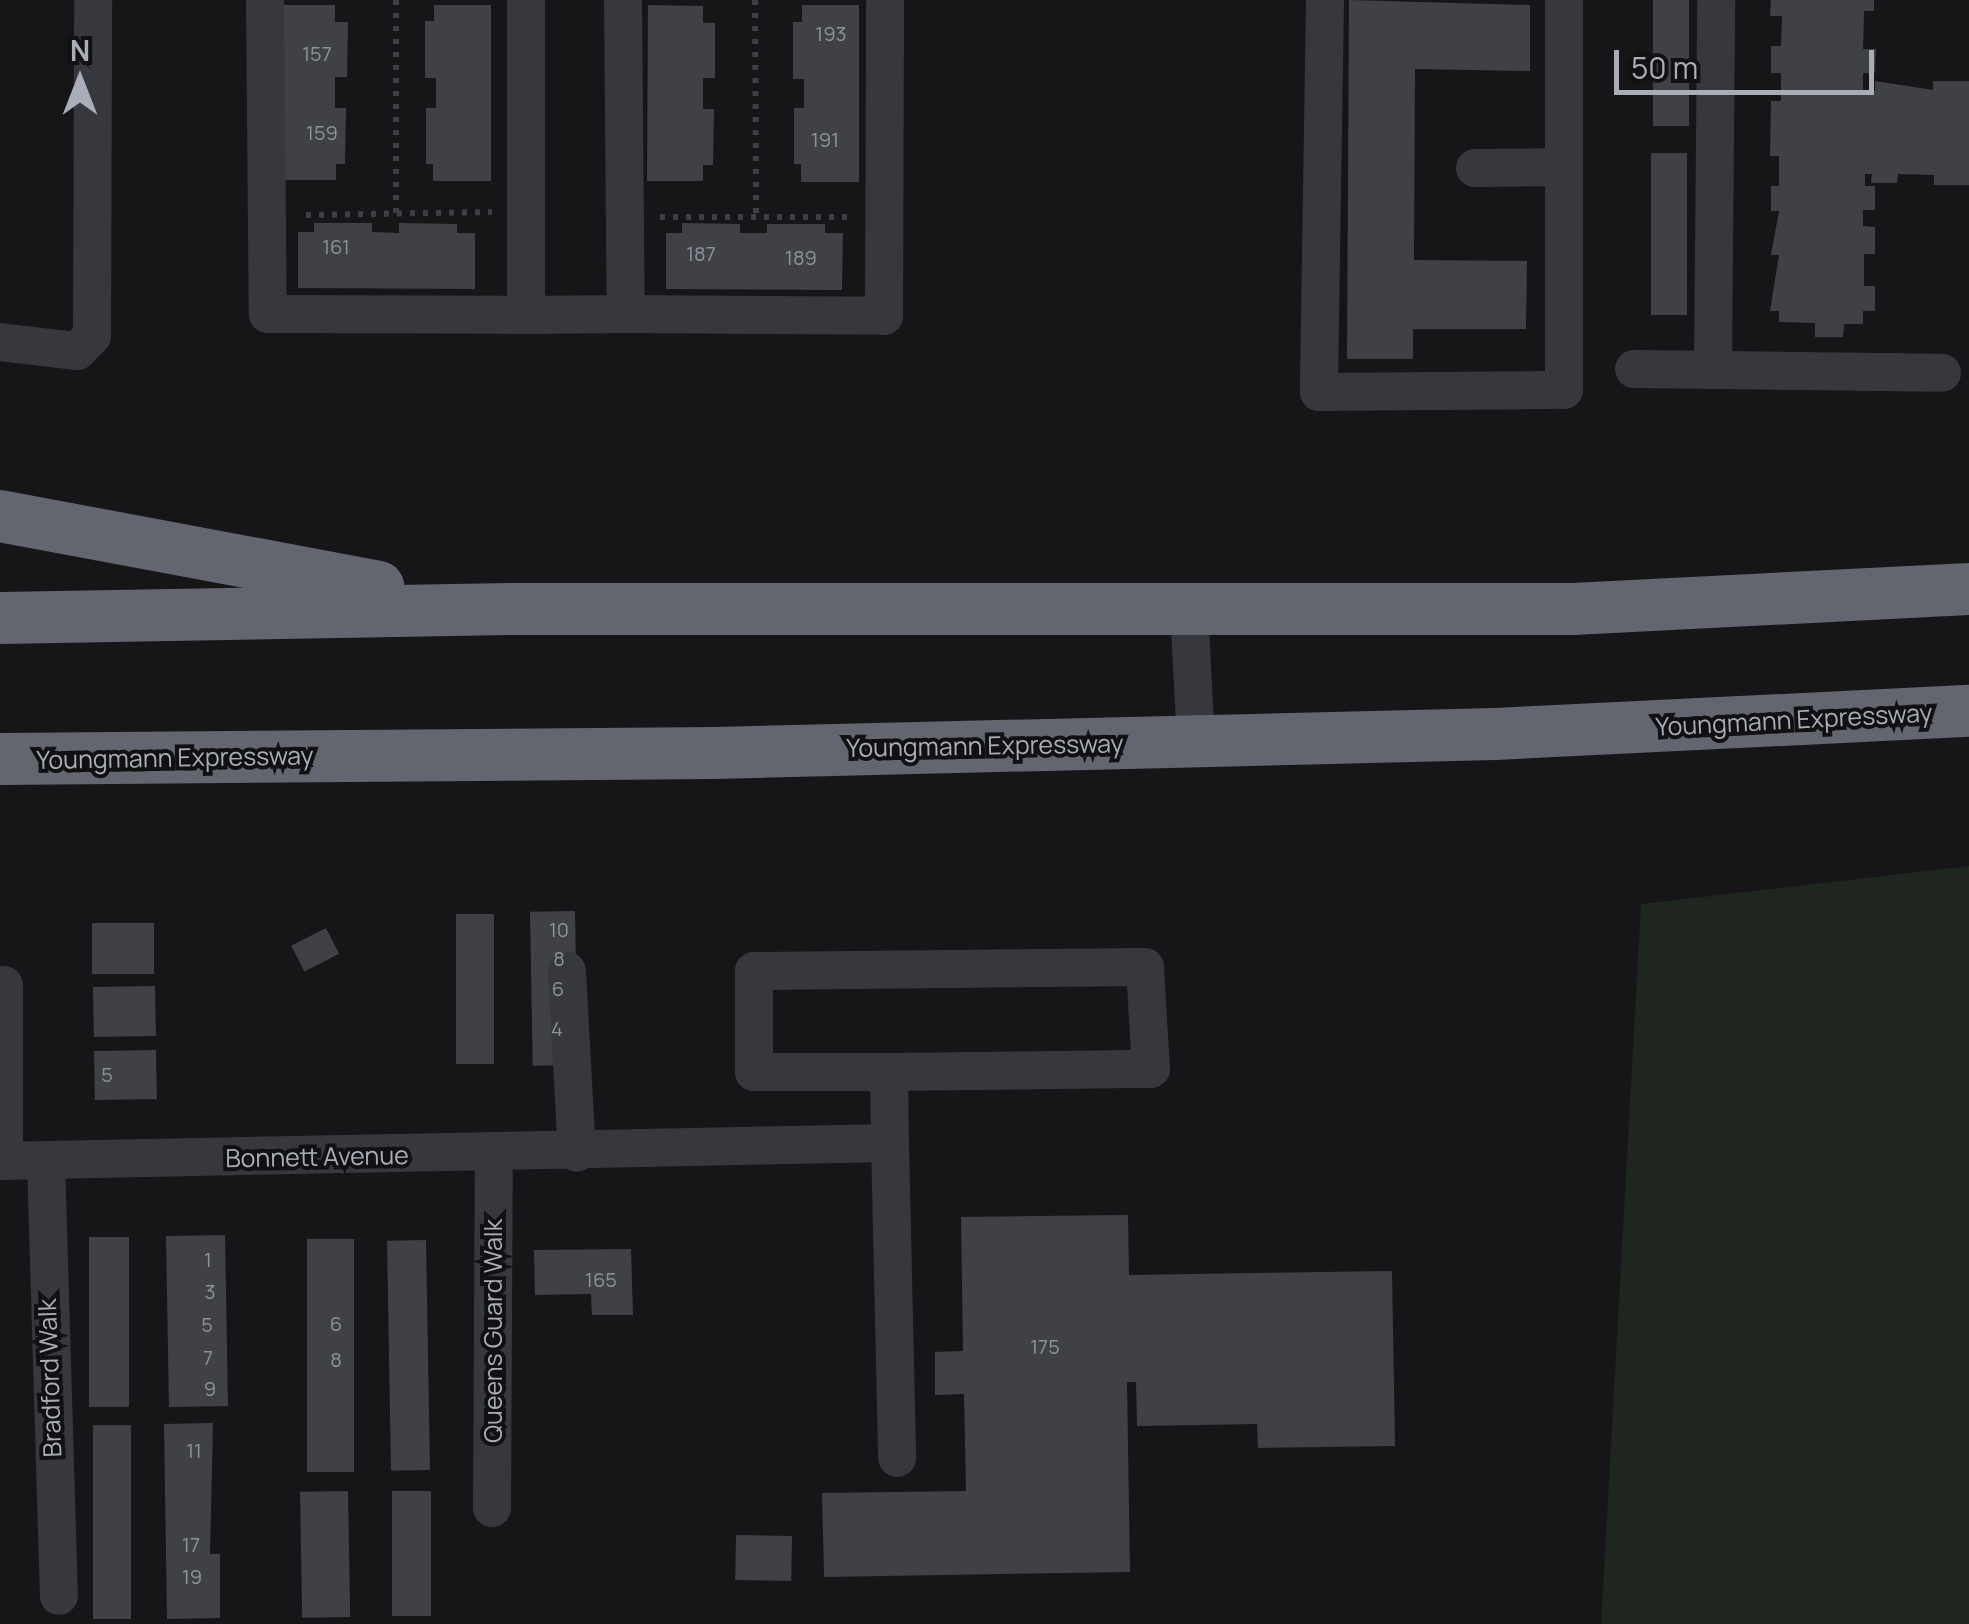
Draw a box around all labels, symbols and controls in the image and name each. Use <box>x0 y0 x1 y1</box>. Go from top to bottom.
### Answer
house number: 193 <box>815 21 847 45</box>
north arrow <box>30 30 130 130</box>
scale bar <box>1619 30 1879 92</box>
text: N <box>70 31 90 69</box>
house number: 157 <box>302 41 332 65</box>
text: 50 m <box>1631 47 1698 88</box>
house number: 159 <box>306 120 338 144</box>
house number: 191 <box>811 127 839 151</box>
house number: 161 <box>322 234 350 258</box>
house number: 187 <box>686 241 716 265</box>
house number: 189 <box>785 245 817 269</box>
street label: Youngmann Expressway <box>1655 698 1933 742</box>
street label: Youngmann Expressway <box>846 729 1124 763</box>
street label: Youngmann Expressway <box>36 741 314 775</box>
house number: 10 <box>549 917 569 941</box>
house number: 8 <box>553 946 565 970</box>
house number: 6 <box>552 976 564 1000</box>
house number: 4 <box>551 1016 563 1040</box>
house number: 5 <box>101 1062 113 1086</box>
street label: Bonnett Avenue <box>225 1140 409 1174</box>
street label: Queens Guard Walk <box>478 1219 508 1443</box>
house number: 1 <box>204 1247 212 1271</box>
house number: 165 <box>585 1267 617 1291</box>
house number: 3 <box>204 1279 216 1303</box>
street label: Bradford Walk <box>32 1298 68 1458</box>
house number: 6 <box>330 1311 342 1335</box>
house number: 5 <box>201 1312 213 1336</box>
house number: 175 <box>1030 1334 1060 1358</box>
house number: 7 <box>203 1345 213 1369</box>
house number: 8 <box>330 1347 342 1371</box>
house number: 9 <box>204 1376 216 1400</box>
house number: 11 <box>186 1438 202 1462</box>
house number: 17 <box>182 1532 200 1556</box>
house number: 19 <box>182 1564 202 1588</box>

